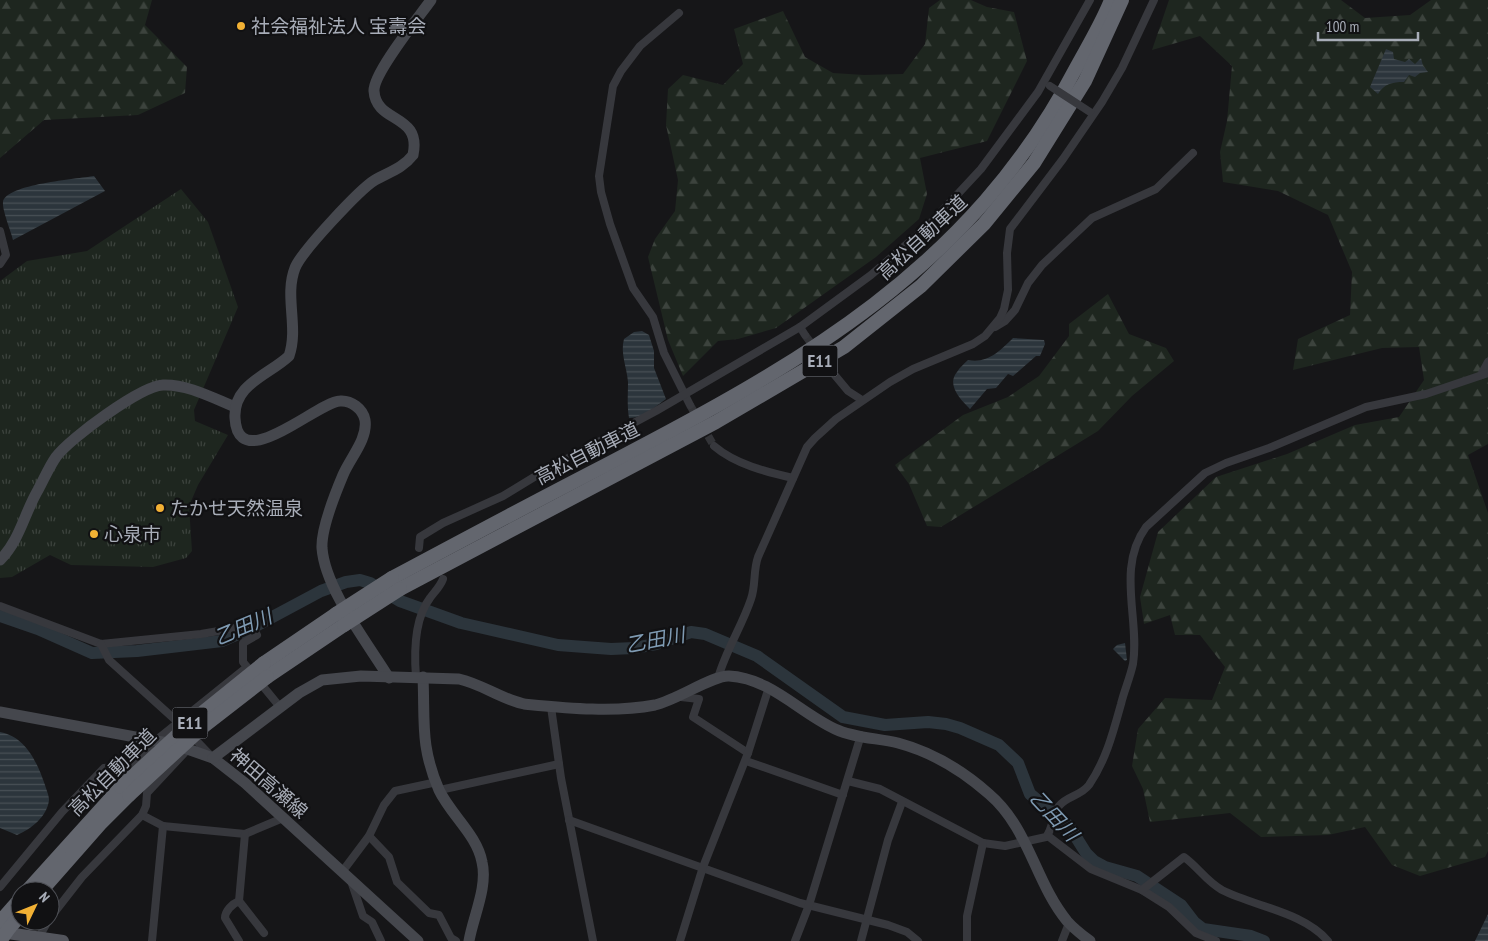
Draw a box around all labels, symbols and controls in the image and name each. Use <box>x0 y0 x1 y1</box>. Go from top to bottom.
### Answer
scale bar <box>1318 10 1418 42</box>
place label: 社会福祉法人 宝壽会 <box>251 14 426 38</box>
text: 100 m <box>1326 17 1359 36</box>
marker: 社会福祉法人 宝壽会 <box>235 20 247 32</box>
street label: 高松自動車道 <box>872 189 972 285</box>
road number: E11 <box>802 346 838 376</box>
street label: 高松自動車道 <box>531 416 643 490</box>
place label: たかせ天然温泉 <box>170 496 303 520</box>
marker: たかせ天然温泉 <box>154 502 166 514</box>
place label: 心泉市 <box>104 522 161 546</box>
marker: 心泉市 <box>88 528 100 540</box>
water label: 乙田川 <box>210 603 278 651</box>
water label: 乙田川 <box>623 621 689 658</box>
road number: E11 <box>172 708 208 738</box>
street label: 高松自動車道 <box>63 723 161 821</box>
street label: 神田高瀬線 <box>225 743 313 823</box>
water label: 乙田川 <box>1024 785 1085 848</box>
north arrow <box>10 881 60 931</box>
text: N <box>35 888 54 906</box>

